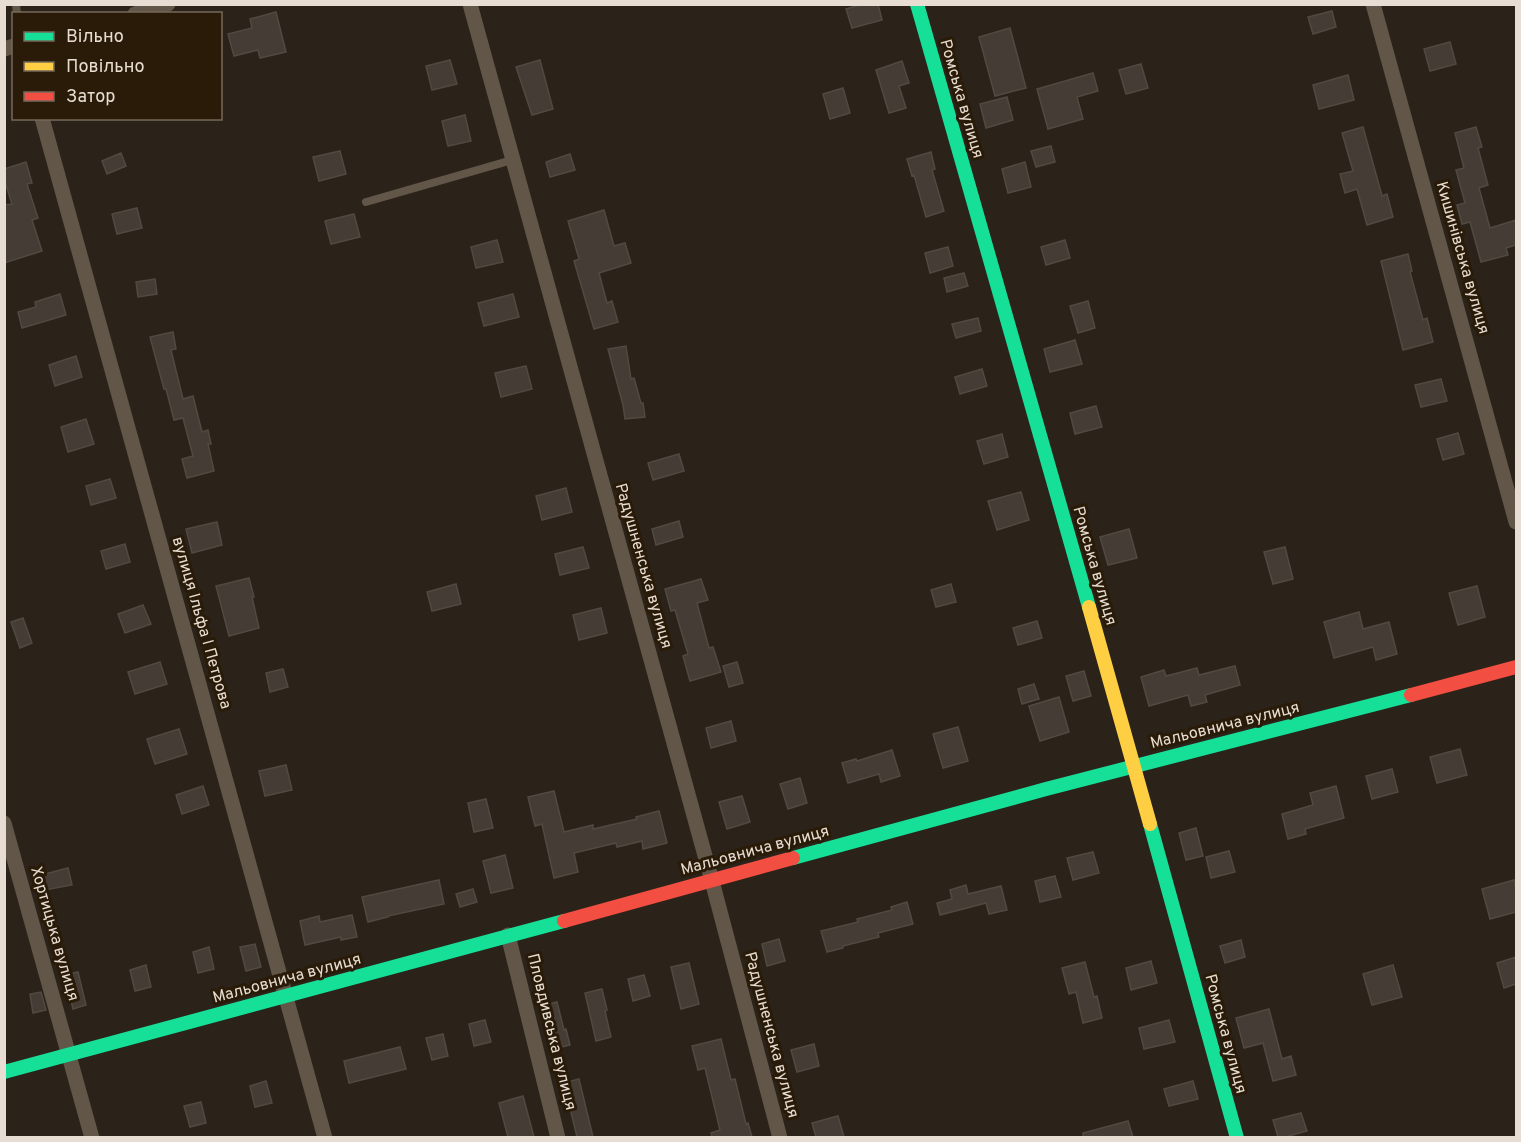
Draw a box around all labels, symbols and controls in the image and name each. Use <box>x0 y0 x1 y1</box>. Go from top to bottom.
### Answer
legend <box>12 12 222 120</box>
text: Вільно <box>66 26 124 49</box>
street label: Ромська вулиця <box>934 37 988 161</box>
text: Повільно <box>66 56 145 79</box>
text: Затор <box>66 86 115 109</box>
street label: Кишинівська вулиця <box>1431 179 1493 337</box>
street label: Радушненська вулиця <box>610 481 676 651</box>
street label: Ромська вулиця <box>1067 504 1121 628</box>
street label: вулиця Ільфа І Петрова <box>167 535 235 711</box>
street label: Мальовнича вулиця <box>1148 698 1302 754</box>
street label: Мальовнича вулиця <box>679 822 831 880</box>
street label: Хортицька вулиця <box>25 864 83 1004</box>
street label: Мальовнича вулиця <box>211 950 363 1008</box>
street label: Радушненська вулиця <box>739 950 803 1120</box>
street label: Пловдивська вулиця <box>522 952 580 1112</box>
street label: Ромська вулиця <box>1199 972 1251 1096</box>

